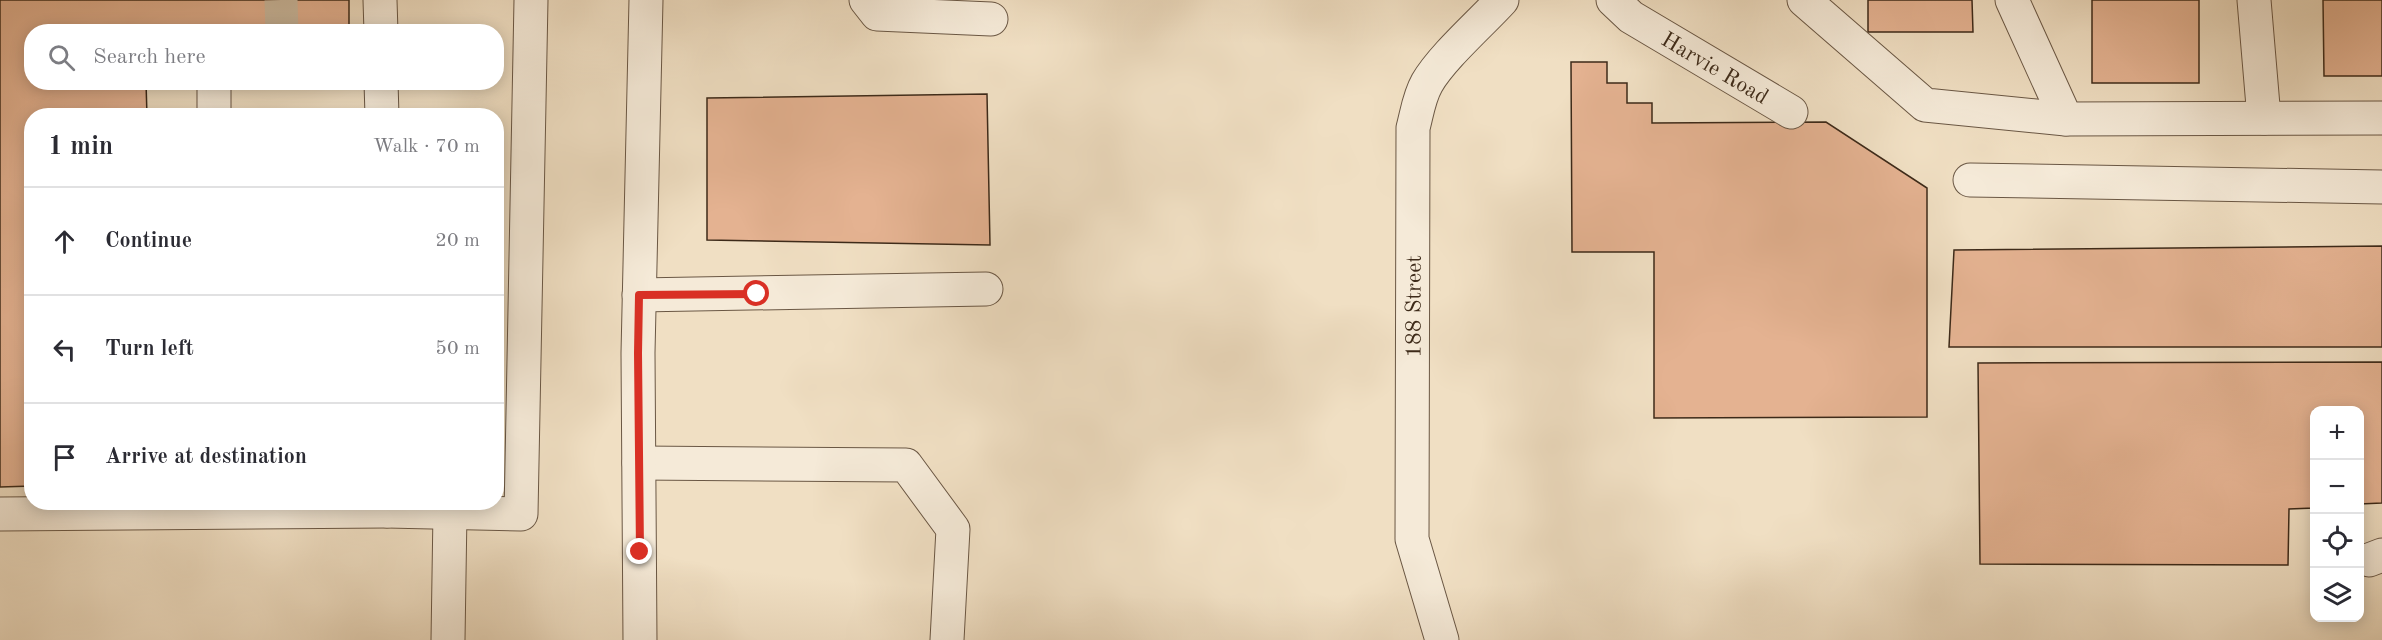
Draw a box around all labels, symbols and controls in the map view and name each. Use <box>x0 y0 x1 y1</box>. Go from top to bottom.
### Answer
search box <box>24 24 504 90</box>
street label: Harvie Road <box>1657 29 1772 109</box>
icon: search <box>45 41 78 74</box>
text: Search here <box>93 46 206 68</box>
text: 1 min <box>48 134 113 160</box>
text: Walk · 70 m <box>373 137 480 157</box>
icon: ahead <box>48 225 81 258</box>
text: Continue <box>105 230 192 252</box>
text: 20 m <box>435 231 480 251</box>
street label: 188 Street <box>1403 255 1426 358</box>
route start <box>743 280 769 306</box>
icon: left <box>48 333 81 366</box>
text: Turn left <box>105 338 194 360</box>
text: 50 m <box>435 339 480 359</box>
map controls <box>2310 406 2364 622</box>
button: + <box>2310 406 2364 460</box>
icon: arrive <box>48 441 81 474</box>
text: Arrive at destination <box>105 446 307 468</box>
button: − <box>2310 460 2364 514</box>
button: locate <box>2310 514 2364 568</box>
route end <box>626 538 652 564</box>
button: layers <box>2310 568 2364 622</box>

